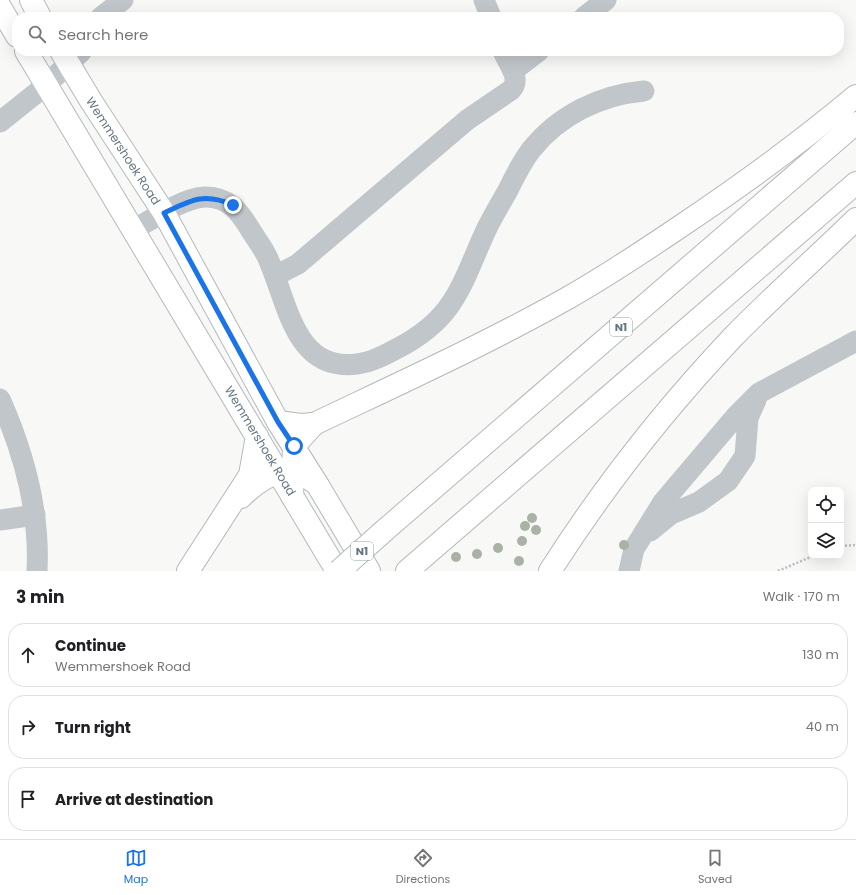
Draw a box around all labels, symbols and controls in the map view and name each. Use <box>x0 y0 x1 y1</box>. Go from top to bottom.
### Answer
search box <box>12 12 844 56</box>
icon: search <box>26 23 48 45</box>
text: Search here <box>58 24 148 45</box>
street label: Wemmershoek Road <box>82 93 165 208</box>
route end <box>224 196 242 214</box>
road number: N1 <box>610 318 632 336</box>
street label: Wemmershoek Road <box>221 383 300 499</box>
route start <box>285 437 303 455</box>
map controls <box>808 487 844 559</box>
button: locate <box>808 487 844 523</box>
button: layers <box>808 523 844 559</box>
road number: N1 <box>351 542 373 560</box>
text: 3 min <box>16 585 64 609</box>
text: Walk · 170 m <box>763 587 840 606</box>
text: Continue <box>55 635 126 656</box>
icon: ahead <box>17 644 39 666</box>
text: 130 m <box>802 645 839 664</box>
text: Wemmershoek Road <box>55 657 191 676</box>
icon: right <box>17 716 39 738</box>
text: Turn right <box>55 717 131 738</box>
text: 40 m <box>806 717 839 736</box>
icon: arrive <box>17 788 39 810</box>
text: Arrive at destination <box>55 789 213 810</box>
tab: Map <box>124 847 148 888</box>
tab: Directions <box>396 847 450 888</box>
tab: Saved <box>698 847 732 888</box>

